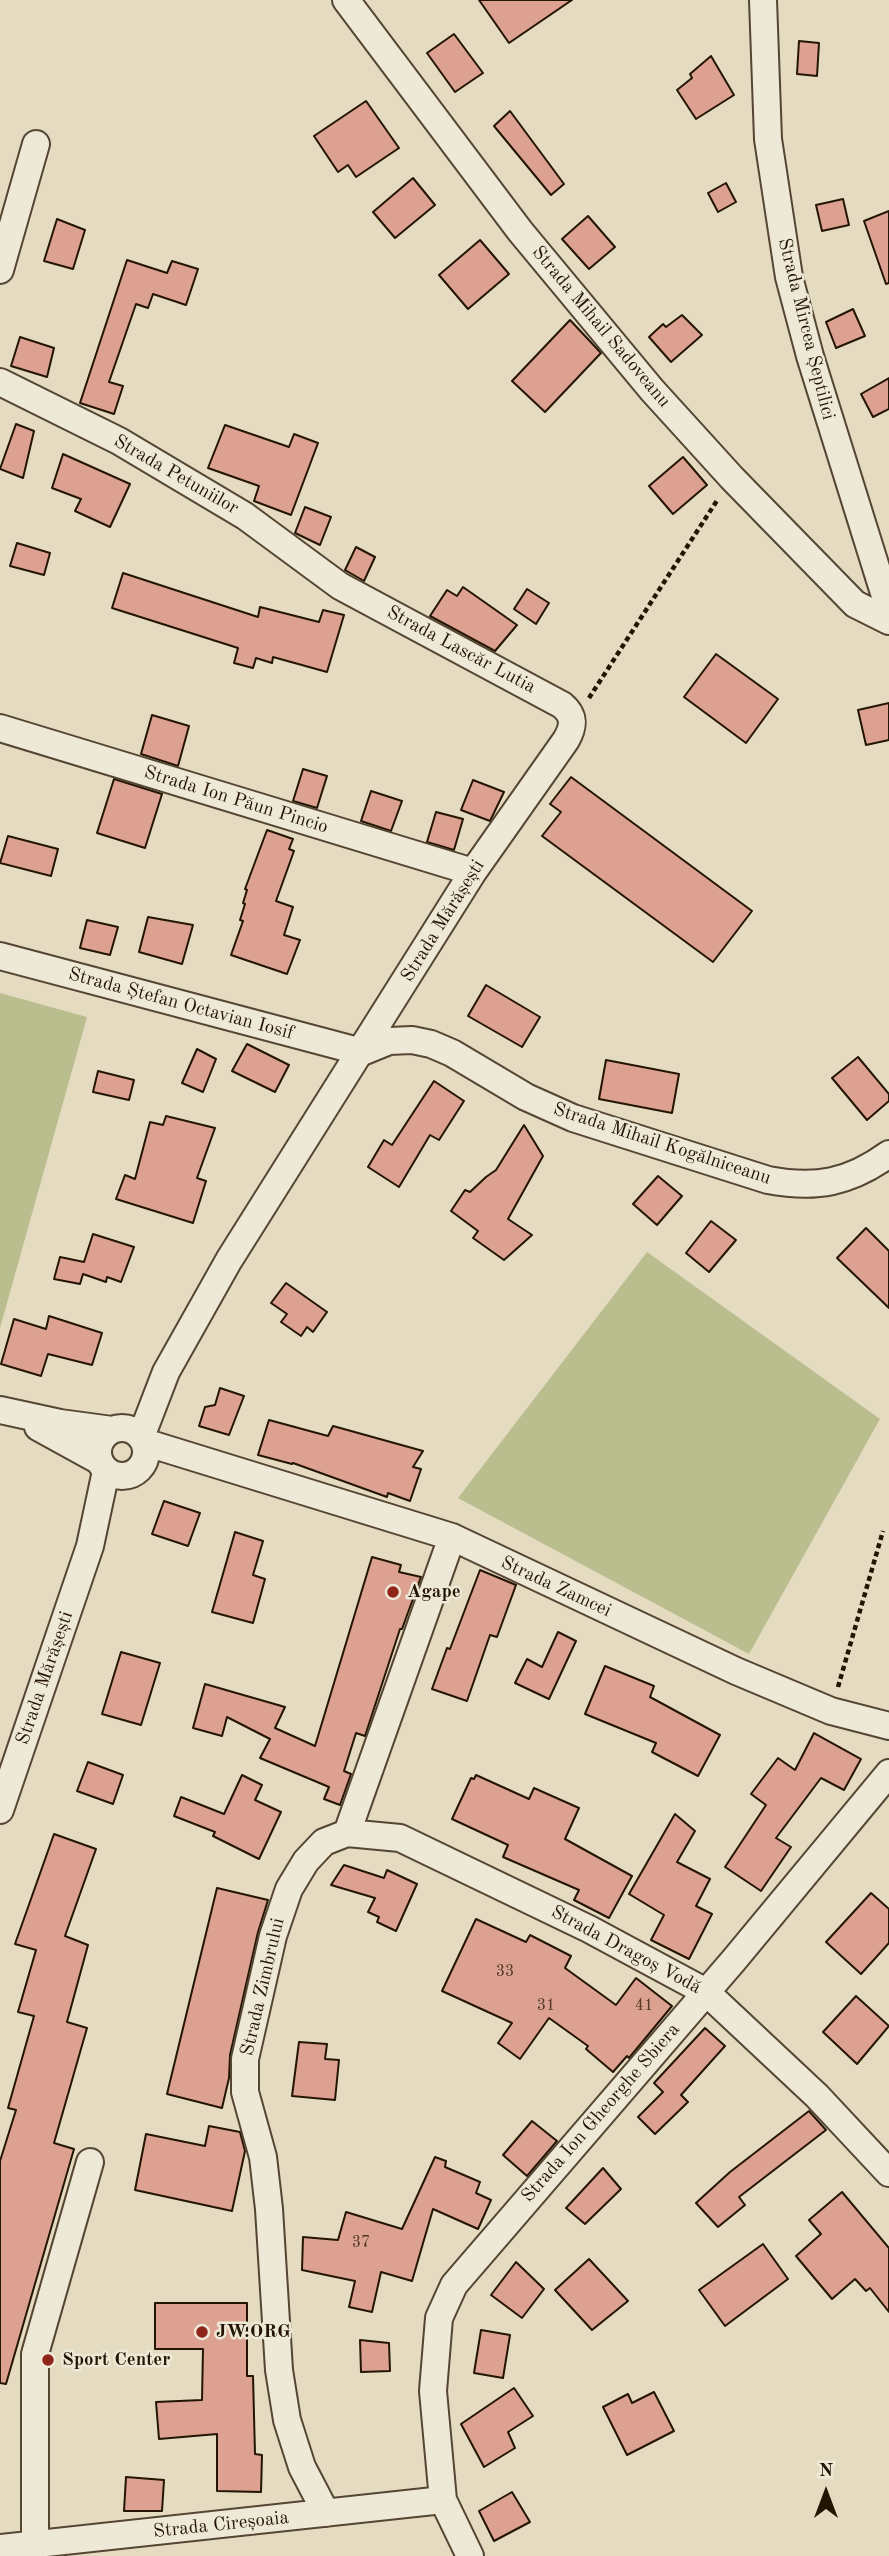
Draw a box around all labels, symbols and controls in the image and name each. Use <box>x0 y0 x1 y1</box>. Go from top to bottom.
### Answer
street label: Strada Mircea Șeptilici <box>772 236 840 422</box>
street label: Strada Mihail Sadoveanu <box>527 242 675 412</box>
street label: Strada Petuniilor <box>109 430 243 520</box>
street label: Strada Lascăr Lutia <box>383 601 539 699</box>
street label: Strada Ion Păun Pincio <box>141 761 331 839</box>
street label: Strada Mărășești <box>396 856 490 986</box>
street label: Strada Ștefan Octavian Iosif <box>66 963 296 1045</box>
street label: Strada Mihail Kogălniceanu <box>550 1098 774 1190</box>
street label: Strada Zamcei <box>497 1551 615 1623</box>
place label: Agape <box>407 1581 461 1603</box>
marker: Agape <box>385 1584 401 1600</box>
street label: Strada Mărășești <box>11 1608 79 1748</box>
street label: Strada Dragoș Vodă <box>547 1901 705 1999</box>
street label: Strada Zimbrului <box>236 1916 290 2058</box>
house number: 33 <box>496 1962 514 1982</box>
house number: 31 <box>537 1996 555 2016</box>
house number: 41 <box>635 1996 653 2016</box>
street label: Strada Ion Gheorghe Sbiera <box>517 2019 685 2207</box>
house number: 37 <box>352 2233 370 2253</box>
place label: JW.ORG <box>216 2321 291 2343</box>
marker: JW.ORG <box>194 2324 210 2340</box>
place label: Sport Center <box>62 2349 170 2371</box>
marker: Sport Center <box>40 2352 56 2368</box>
north arrow <box>791 2458 861 2528</box>
text: N <box>819 2462 833 2481</box>
street label: Strada Cireșoaia <box>152 2507 290 2543</box>

